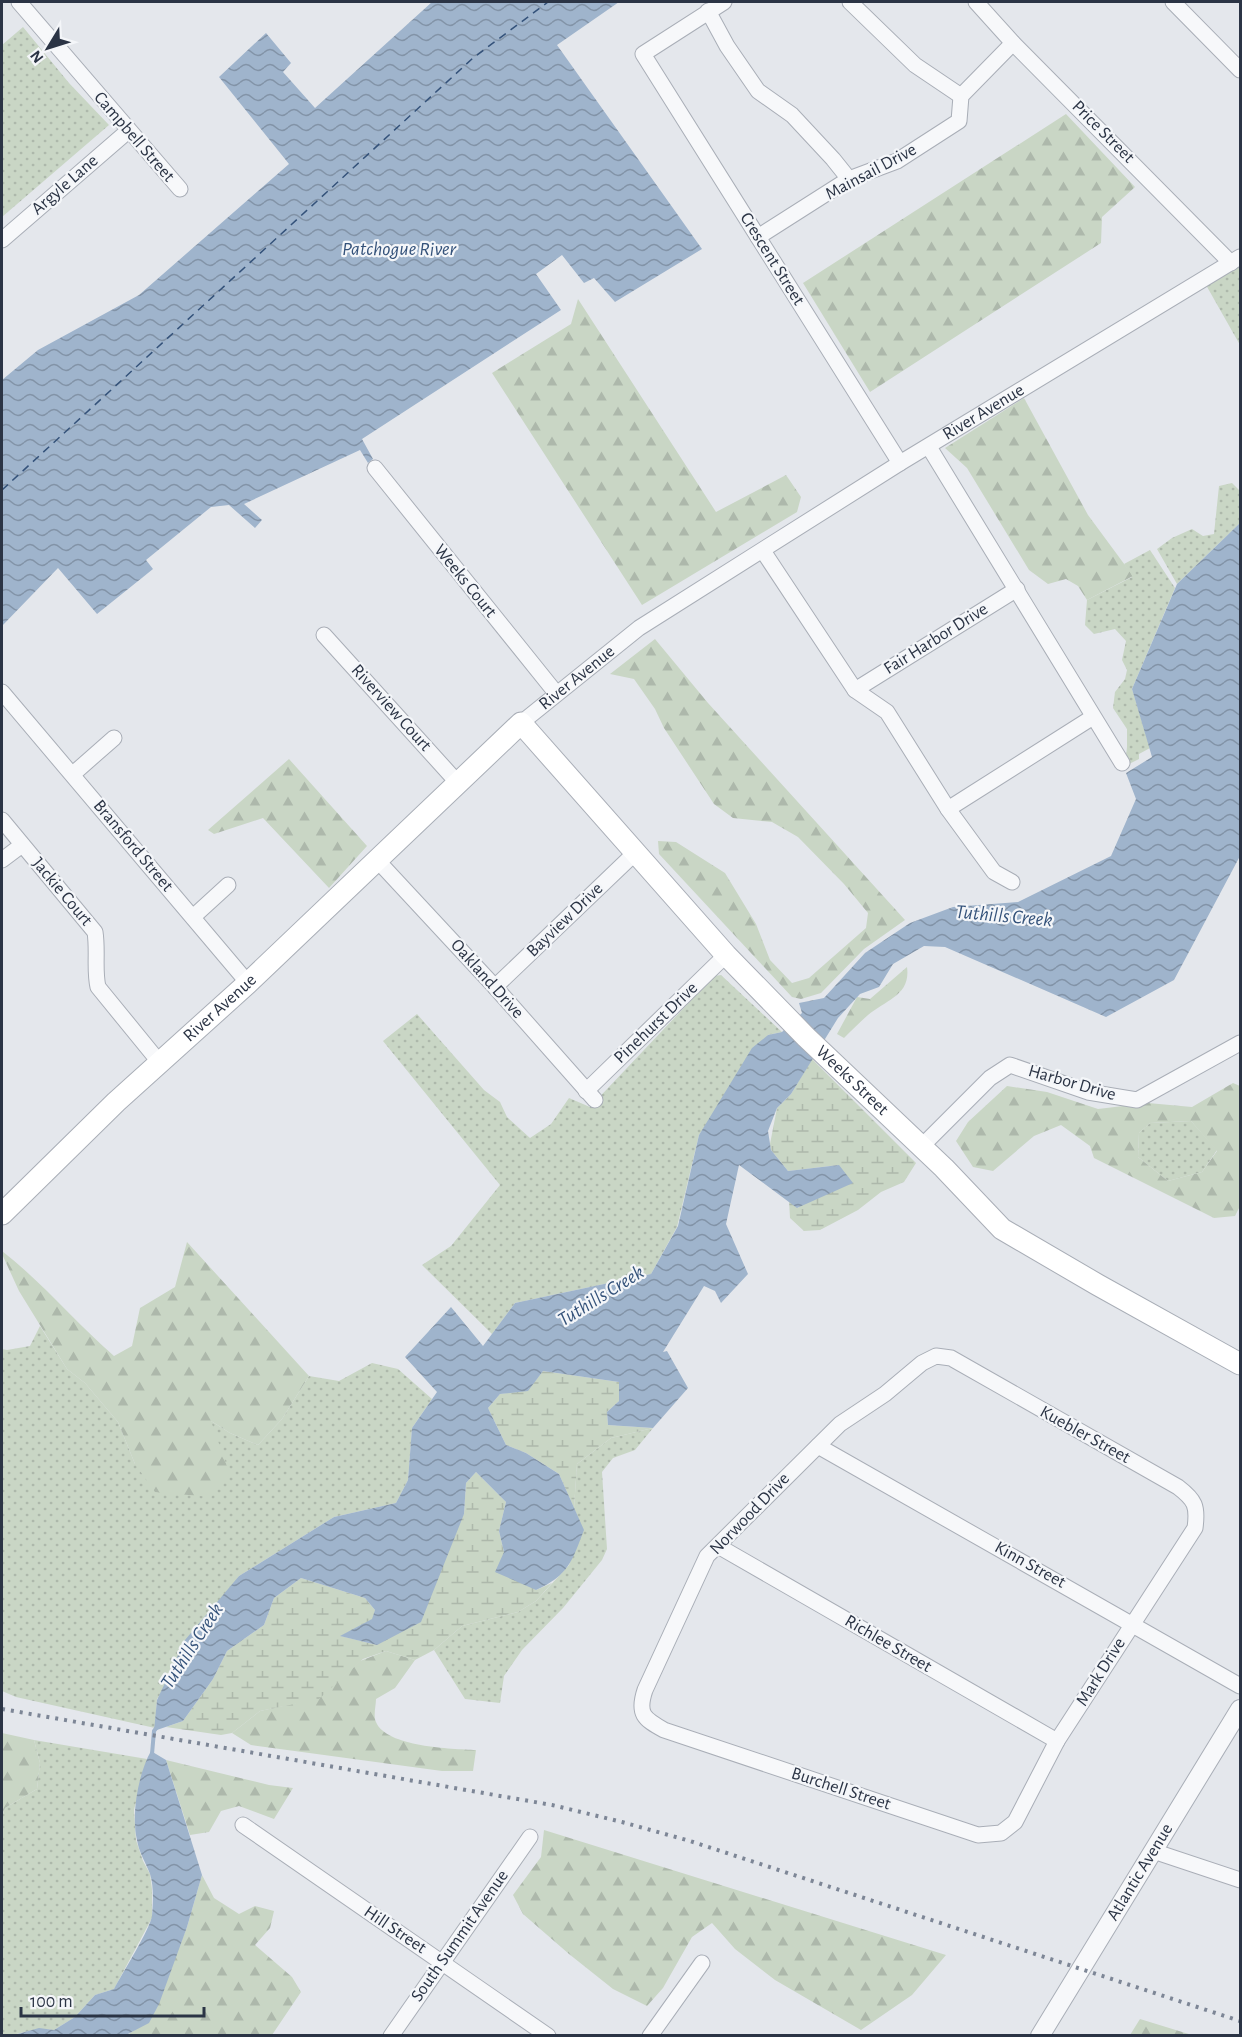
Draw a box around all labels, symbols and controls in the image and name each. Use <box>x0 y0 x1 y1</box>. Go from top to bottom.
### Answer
north arrow <box>18 18 78 78</box>
text: N <box>27 47 47 66</box>
street label: Campbell Street <box>90 89 178 186</box>
street label: Price Street <box>1068 97 1138 167</box>
street label: Mainsail Drive <box>823 141 919 203</box>
street label: Argyle Lane <box>28 151 102 219</box>
street label: Crescent Street <box>736 210 808 309</box>
water label: Patchogue River <box>342 239 457 259</box>
street label: River Avenue <box>940 381 1027 444</box>
street label: Weeks Court <box>430 541 500 621</box>
street label: Fair Harbor Drive <box>881 600 991 678</box>
street label: River Avenue <box>536 642 618 714</box>
street label: Riverview Court <box>348 661 435 755</box>
street label: Bransford Street <box>90 797 177 895</box>
street label: Jackie Court <box>29 855 96 930</box>
street label: Bayview Drive <box>523 879 607 961</box>
water label: Tuthills Creek <box>955 902 1053 930</box>
street label: Oakland Drive <box>447 936 527 1022</box>
street label: River Avenue <box>180 971 260 1045</box>
street label: Pinehurst Drive <box>611 979 701 1067</box>
street label: Weeks Street <box>812 1042 892 1119</box>
street label: Harbor Drive <box>1026 1062 1118 1104</box>
water label: Tuthills Creek <box>554 1262 648 1330</box>
street label: Kuebler Street <box>1037 1403 1133 1467</box>
street label: Norwood Drive <box>707 1470 793 1558</box>
street label: Kinn Street <box>992 1538 1069 1592</box>
water label: Tuthills Creek <box>157 1600 227 1692</box>
street label: Richlee Street <box>841 1612 935 1676</box>
street label: Mark Drive <box>1073 1635 1129 1709</box>
street label: Burchell Street <box>789 1764 893 1814</box>
street label: Atlantic Avenue <box>1104 1820 1177 1924</box>
street label: South Summit Avenue <box>408 1867 512 2005</box>
street label: Hill Street <box>361 1903 430 1957</box>
scale bar <box>21 1980 204 2018</box>
text: 100 m <box>30 1993 73 2011</box>

